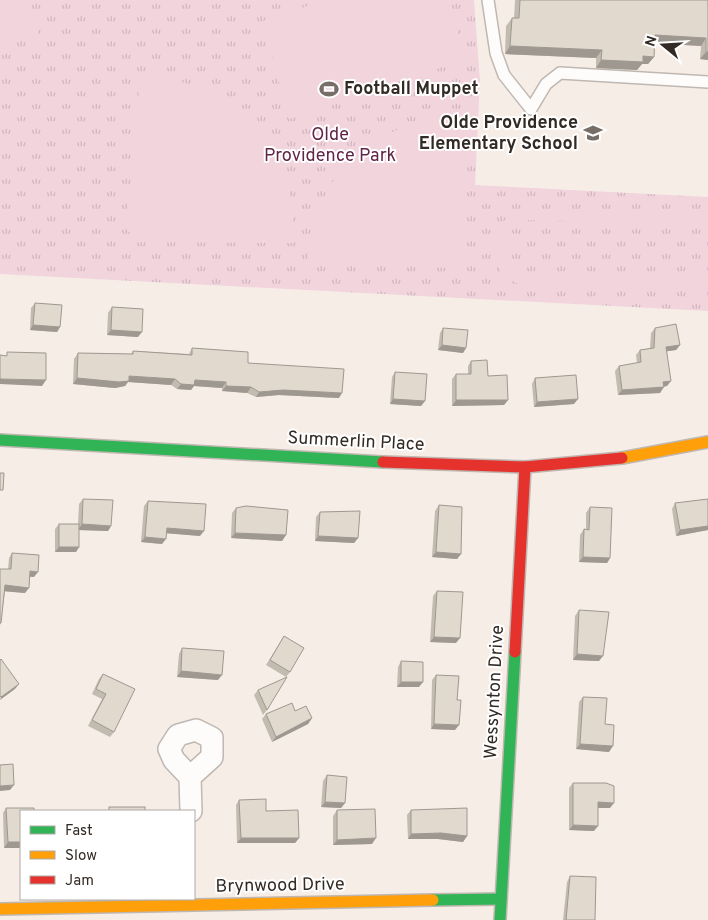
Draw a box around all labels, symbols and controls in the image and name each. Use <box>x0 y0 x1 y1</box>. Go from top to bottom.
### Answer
north arrow <box>638 20 688 70</box>
text: N <box>642 34 662 49</box>
sports icon: Football Muppet <box>318 78 340 100</box>
place label: Football Muppet <box>344 78 479 101</box>
place label: Olde Providence Elementary School <box>419 112 578 156</box>
school or university icon: Olde Providence Elementary School <box>582 122 604 144</box>
park label: Olde Providence Park <box>264 124 396 168</box>
street label: Summerlin Place <box>287 427 425 457</box>
street label: Wessynton Drive <box>480 624 510 760</box>
legend <box>20 810 195 900</box>
text: Fast <box>65 822 93 841</box>
text: Slow <box>65 847 97 866</box>
text: Jam <box>65 872 94 891</box>
street label: Brynwood Drive <box>215 873 345 899</box>

